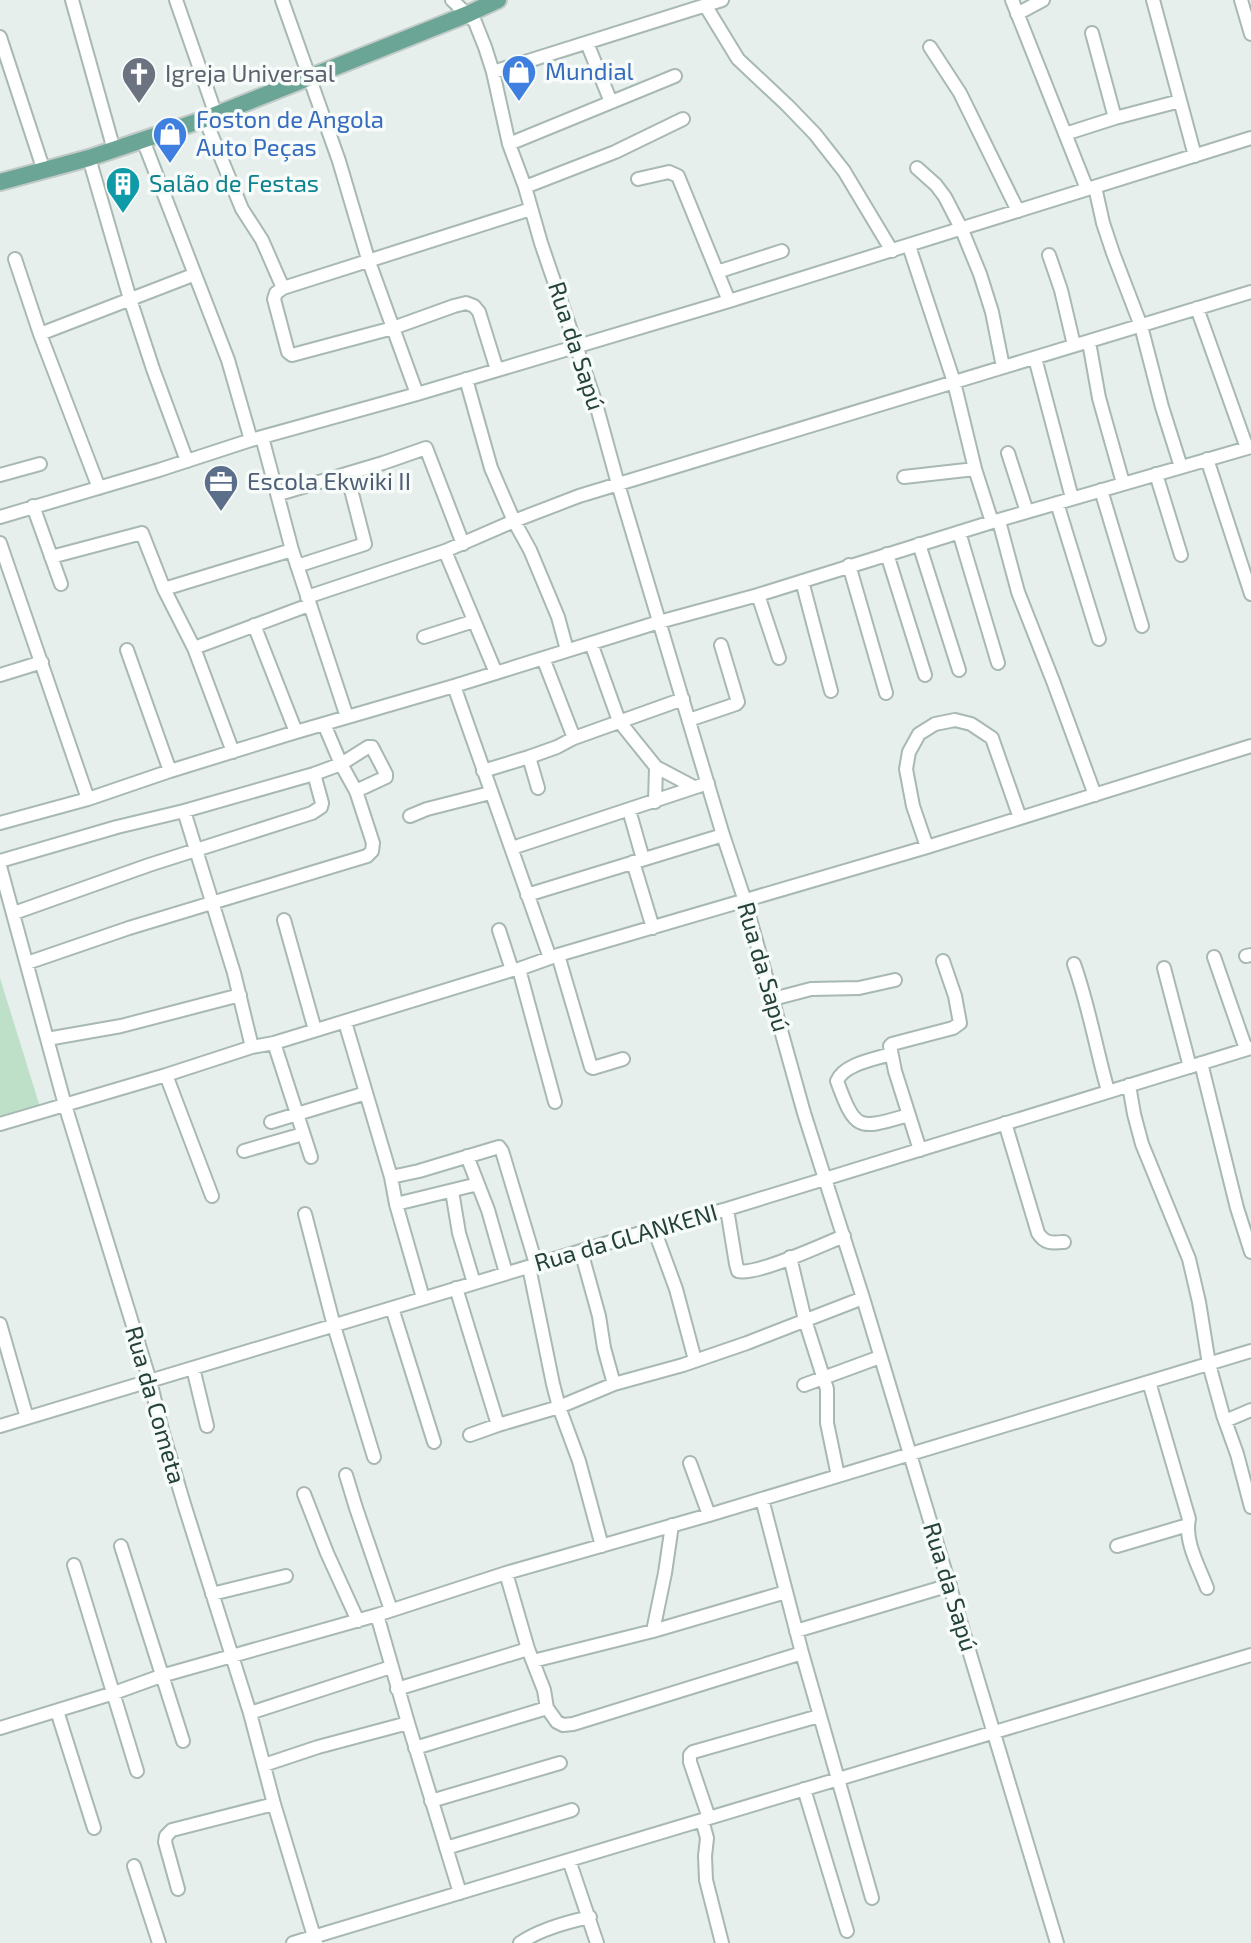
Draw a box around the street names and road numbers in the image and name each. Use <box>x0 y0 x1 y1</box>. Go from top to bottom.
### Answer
street label: Rua da Sapú <box>543 278 612 414</box>
street label: Rua da Sapú <box>732 898 797 1035</box>
street label: Rua da GLANKENI <box>531 1197 721 1277</box>
street label: Rua da Cometa <box>120 1322 193 1487</box>
street label: Rua da Sapú <box>918 1518 985 1655</box>

